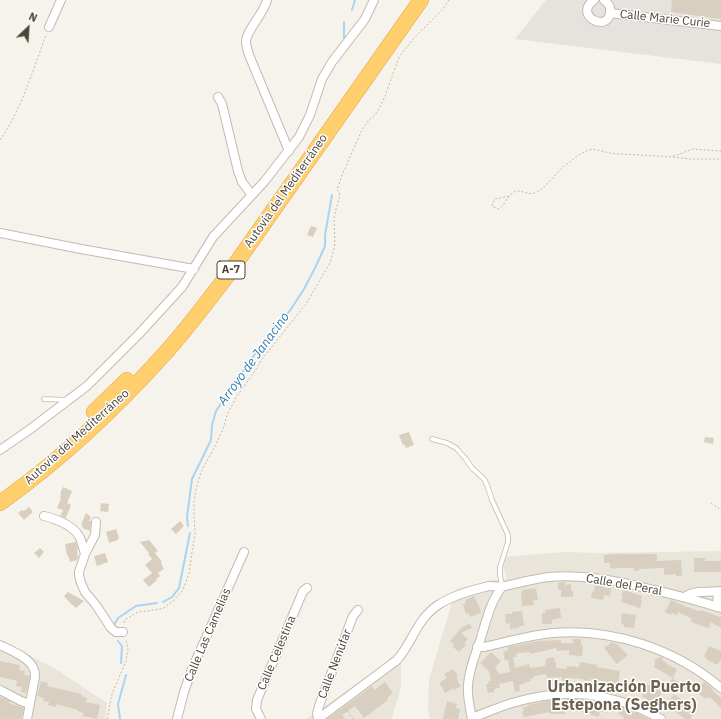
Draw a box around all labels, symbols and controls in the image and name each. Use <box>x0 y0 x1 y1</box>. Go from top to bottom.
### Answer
street label: Calle Marie Curie <box>619 7 711 31</box>
north arrow <box>8 8 48 48</box>
text: N <box>27 9 40 25</box>
street label: Autovía del Mediterráneo <box>241 131 331 251</box>
road number: A-7 <box>217 261 245 279</box>
water label: Arroyo de Janacino <box>215 309 293 409</box>
street label: Autovía del Mediterráneo <box>22 386 132 488</box>
street label: Calle del Peral <box>585 571 663 599</box>
street label: Calle Las Camelias <box>182 586 234 684</box>
street label: Calle Celestina <box>255 613 299 693</box>
street label: Calle Nenúfar <box>315 627 355 701</box>
district label: Urbanización Puerto Estepona (Seghers) <box>547 677 701 715</box>

